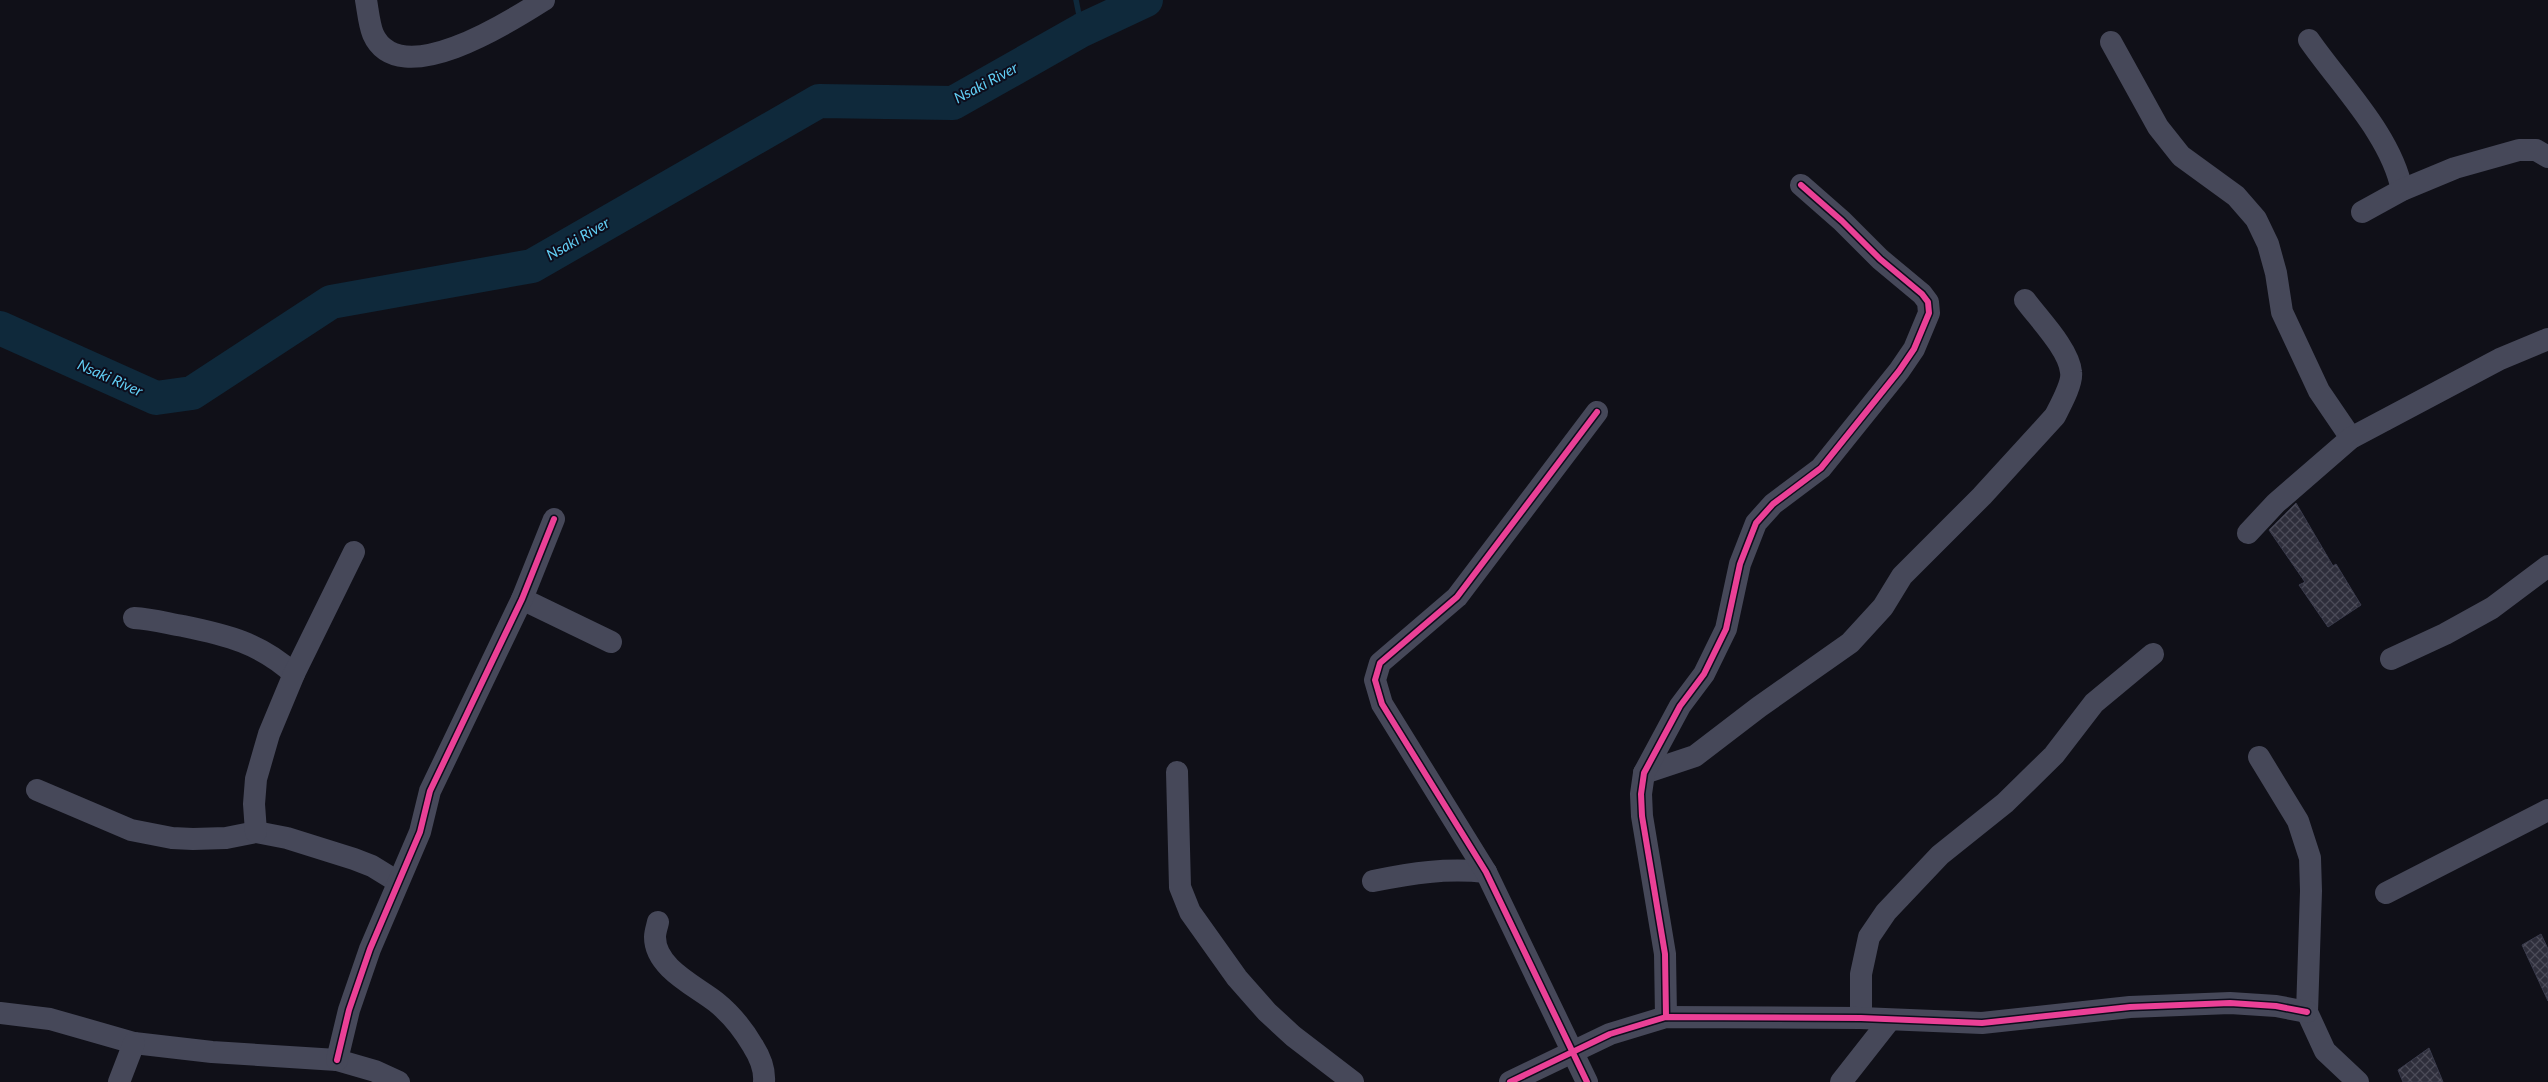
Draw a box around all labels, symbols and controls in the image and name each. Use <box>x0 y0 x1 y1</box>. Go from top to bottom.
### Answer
water label: Nsaki River <box>951 57 1021 106</box>
water label: Nsaki River <box>543 213 613 263</box>
water label: Nsaki River <box>75 355 147 400</box>

